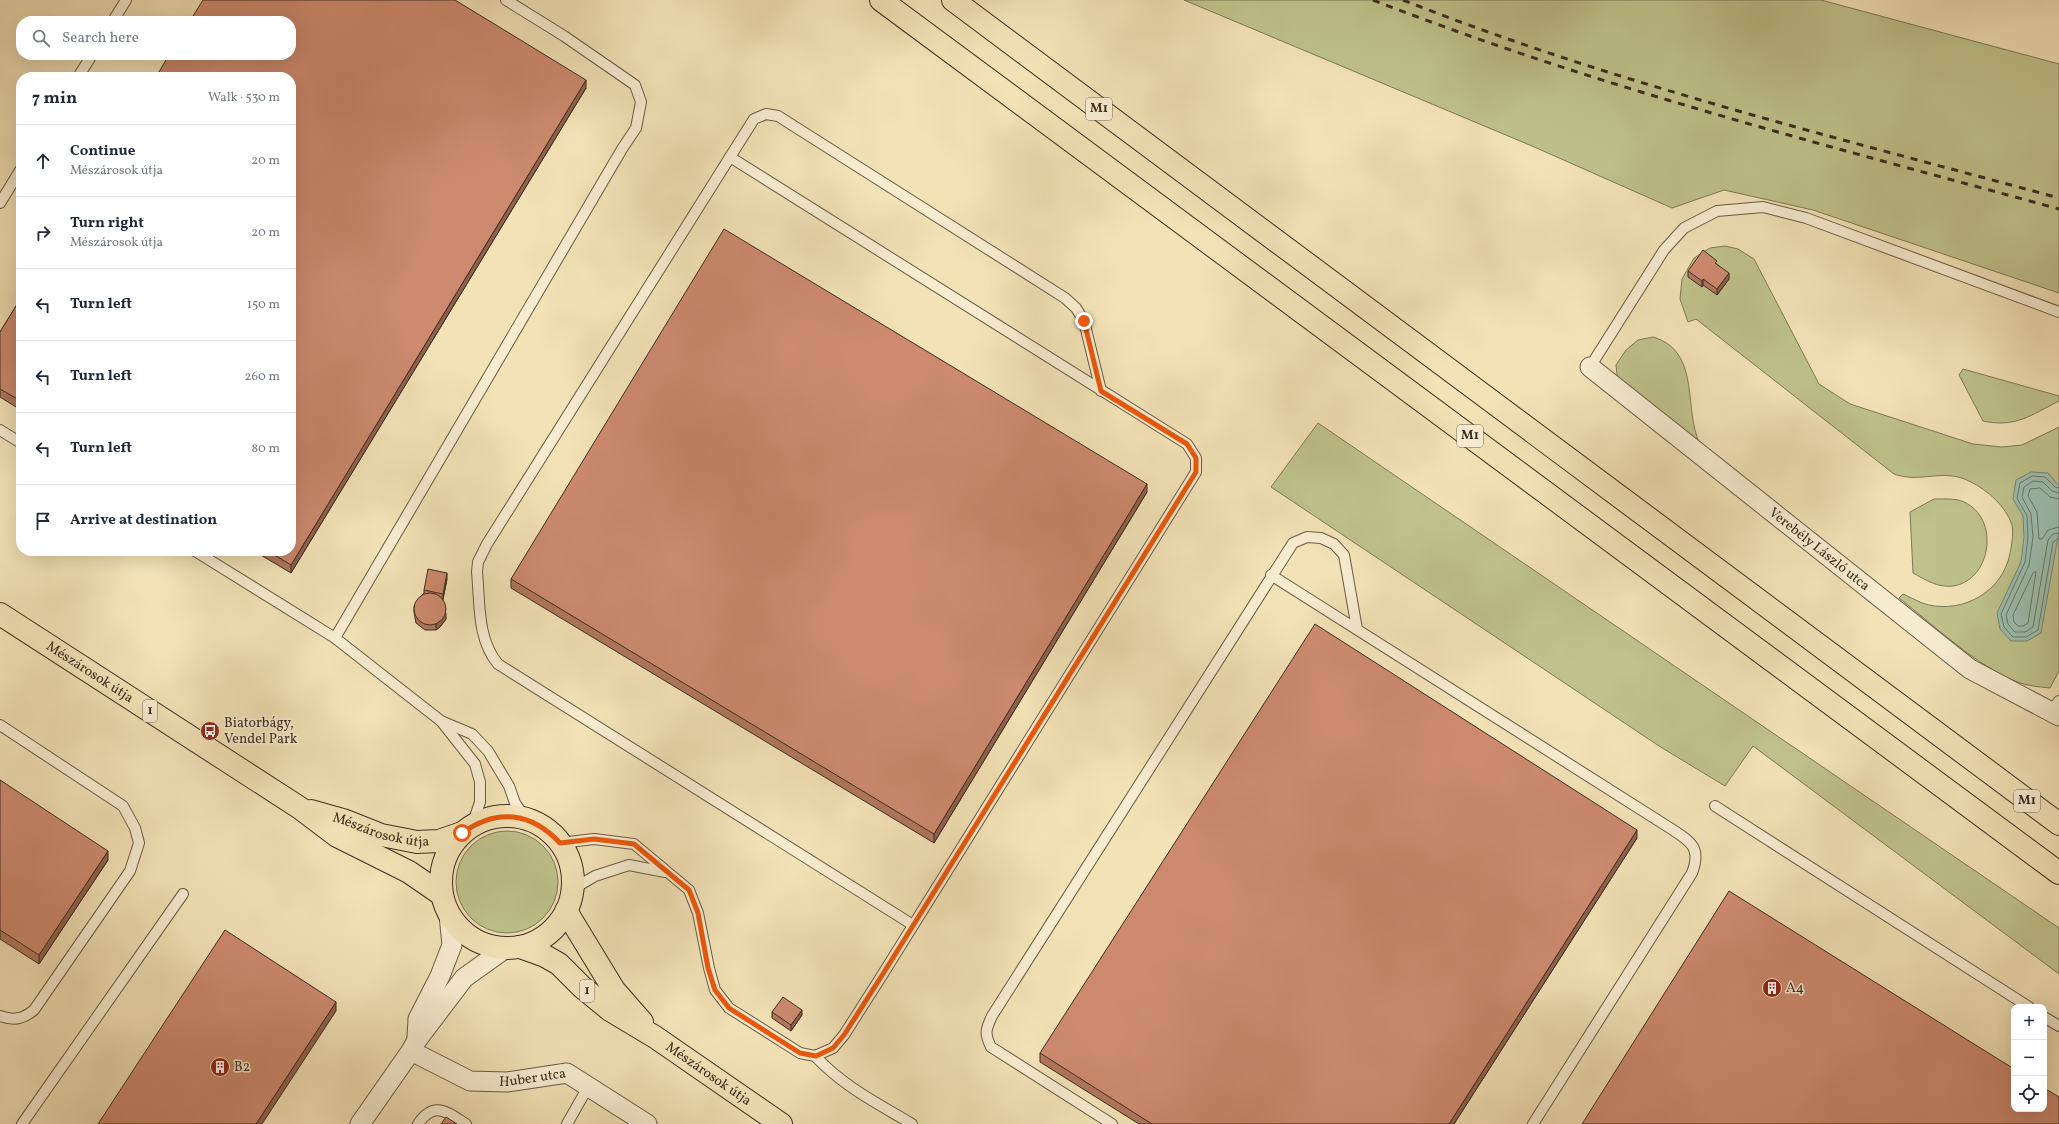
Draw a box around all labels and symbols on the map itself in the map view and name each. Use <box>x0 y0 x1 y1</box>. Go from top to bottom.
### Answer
road number: M1 <box>1086 98 1112 120</box>
route end <box>1075 312 1093 330</box>
road number: M1 <box>1457 425 1483 447</box>
street label: Verebély László utca <box>1765 503 1874 595</box>
street label: Mészárosok útja <box>43 637 137 707</box>
road number: 1 <box>143 700 157 722</box>
place label: Biatorbágy, Vendel Park <box>224 714 298 749</box>
bus stop icon: Biatorbágy, Vendel Park <box>199 720 221 742</box>
road number: M1 <box>2014 790 2040 812</box>
street label: Mészárosok útja <box>330 808 430 852</box>
route start <box>453 824 471 842</box>
building icon: A4 <box>1761 977 1783 999</box>
place label: A4 <box>1786 979 1804 998</box>
road number: 1 <box>580 980 594 1002</box>
street label: Mészárosok útja <box>662 1038 755 1110</box>
building icon: B2 <box>209 1056 231 1078</box>
place label: B2 <box>234 1058 250 1077</box>
street label: Huber utca <box>499 1064 567 1092</box>

